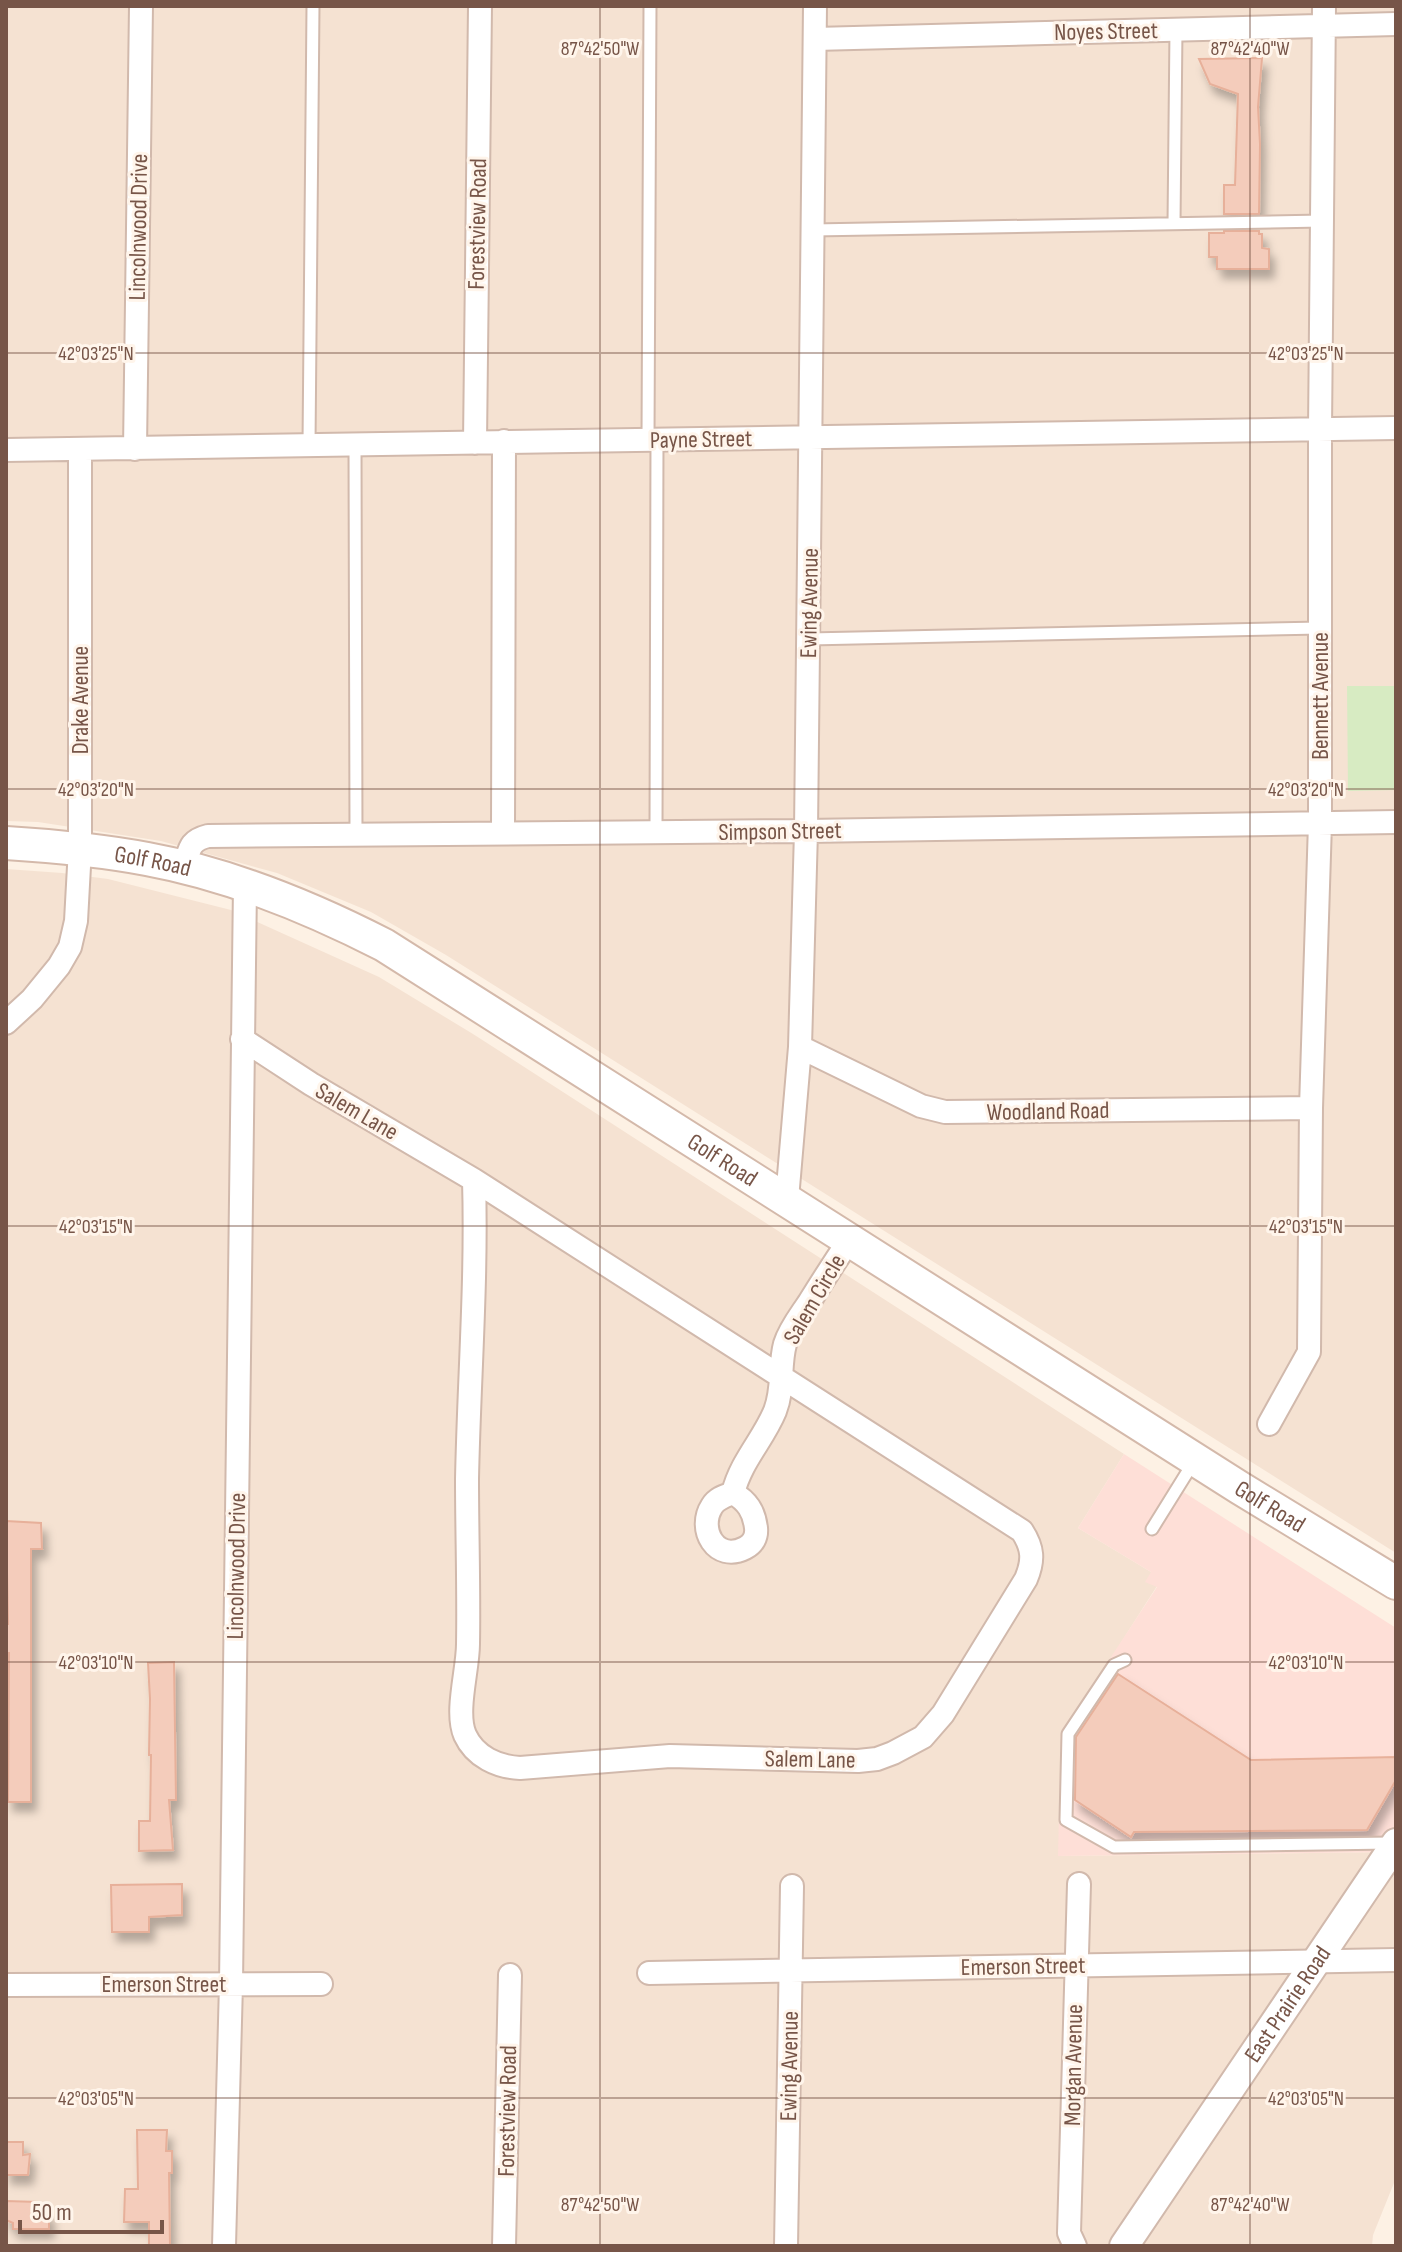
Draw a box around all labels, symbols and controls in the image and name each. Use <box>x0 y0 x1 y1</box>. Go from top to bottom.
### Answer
street label: Noyes Street <box>1054 16 1158 47</box>
text: 87°42'50"W <box>561 37 639 61</box>
text: 87°42'40"W <box>1211 37 1289 61</box>
street label: Lincolnwood Drive <box>123 153 154 301</box>
street label: Forestview Road <box>462 158 493 290</box>
text: 42°03'25"N <box>58 342 134 366</box>
text: 42°03'25"N <box>1268 342 1344 366</box>
street label: Payne Street <box>649 424 753 455</box>
street label: Ewing Avenue <box>794 548 825 658</box>
street label: Bennett Avenue <box>1306 632 1335 760</box>
street label: Drake Avenue <box>66 646 95 754</box>
text: 42°03'20"N <box>58 778 134 802</box>
text: 42°03'20"N <box>1268 778 1344 802</box>
street label: Simpson Street <box>718 816 842 847</box>
street label: Golf Road <box>113 840 194 883</box>
street label: Salem Lane <box>310 1076 403 1147</box>
street label: Woodland Road <box>986 1096 1110 1127</box>
street label: Golf Road <box>682 1127 763 1193</box>
text: 42°03'15"N <box>59 1215 133 1239</box>
text: 42°03'15"N <box>1269 1215 1343 1239</box>
street label: Salem Circle <box>777 1249 852 1349</box>
street label: Golf Road <box>1229 1474 1310 1539</box>
street label: Lincolnwood Drive <box>221 1492 252 1640</box>
text: 42°03'10"N <box>59 1651 133 1675</box>
text: 42°03'10"N <box>1269 1651 1343 1675</box>
street label: Salem Lane <box>764 1744 856 1775</box>
street label: East Prairie Road <box>1238 1941 1337 2068</box>
street label: Emerson Street <box>960 1951 1086 1982</box>
street label: Emerson Street <box>102 1970 226 1999</box>
street label: Morgan Avenue <box>1058 2004 1089 2126</box>
street label: Ewing Avenue <box>774 2011 805 2121</box>
street label: Forestview Road <box>492 2045 523 2177</box>
text: 42°03'05"N <box>58 2087 134 2111</box>
text: 42°03'05"N <box>1268 2087 1344 2111</box>
scale bar <box>20 2184 162 2234</box>
text: 87°42'50"W <box>561 2193 639 2217</box>
text: 87°42'40"W <box>1211 2193 1289 2217</box>
text: 50 m <box>32 2198 72 2227</box>

